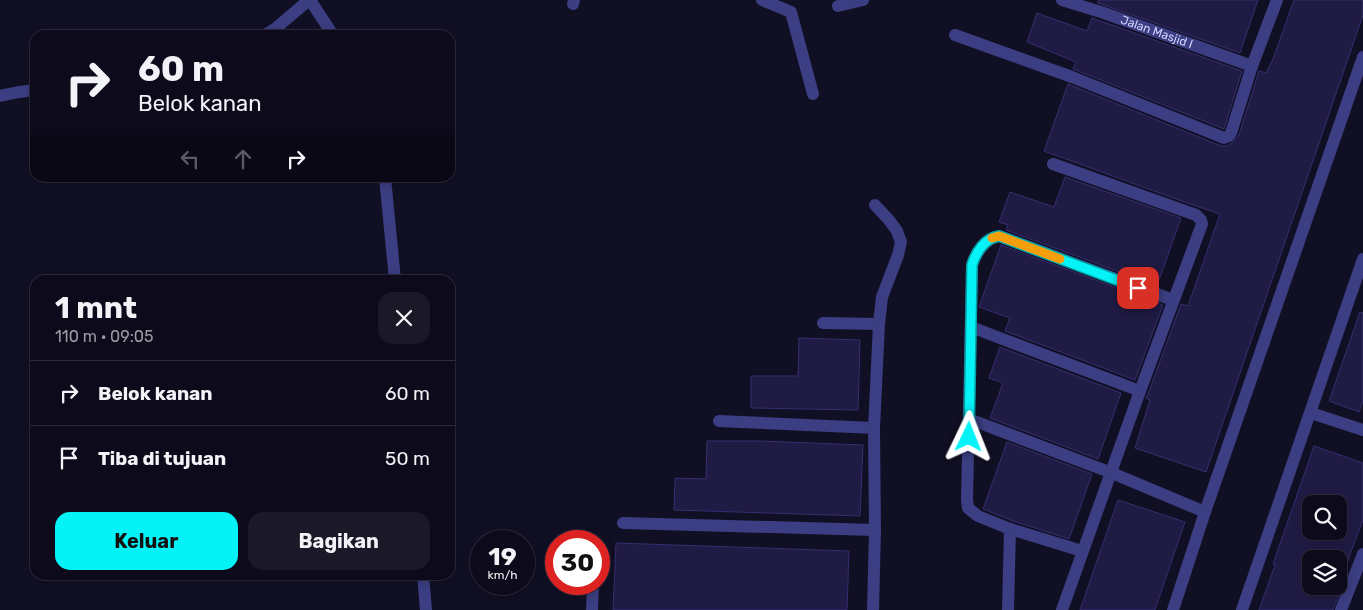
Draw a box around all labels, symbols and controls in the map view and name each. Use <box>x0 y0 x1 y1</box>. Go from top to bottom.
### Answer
street label: Jalan Masjid I <box>1119 13 1195 51</box>
text: 60 m <box>138 48 224 90</box>
icon: right <box>55 50 120 115</box>
text: Belok kanan <box>138 90 262 117</box>
icon: left <box>176 145 204 173</box>
icon: ahead <box>229 145 257 173</box>
icon: right <box>282 145 310 173</box>
pin <box>1117 267 1159 309</box>
icon: arrive <box>1124 274 1152 302</box>
text: 1 mnt <box>55 290 137 326</box>
button: close <box>378 292 430 344</box>
text: 110 m · 09:05 <box>55 327 154 346</box>
icon: right <box>55 379 83 407</box>
text: Belok kanan <box>98 382 213 405</box>
text: 60 m <box>385 382 430 405</box>
position arrow <box>942 410 994 462</box>
icon: arrive <box>55 444 83 472</box>
text: Tiba di tujuan <box>98 447 226 470</box>
text: 50 m <box>385 447 430 470</box>
map controls <box>1302 495 1347 595</box>
button: search <box>1302 495 1347 540</box>
button: Keluar <box>55 512 238 570</box>
button: Bagikan <box>248 512 430 570</box>
speed limit sign: 30 <box>545 530 610 595</box>
text: 19 <box>488 542 517 571</box>
button: layers <box>1302 550 1347 595</box>
text: km/h <box>488 568 517 582</box>

